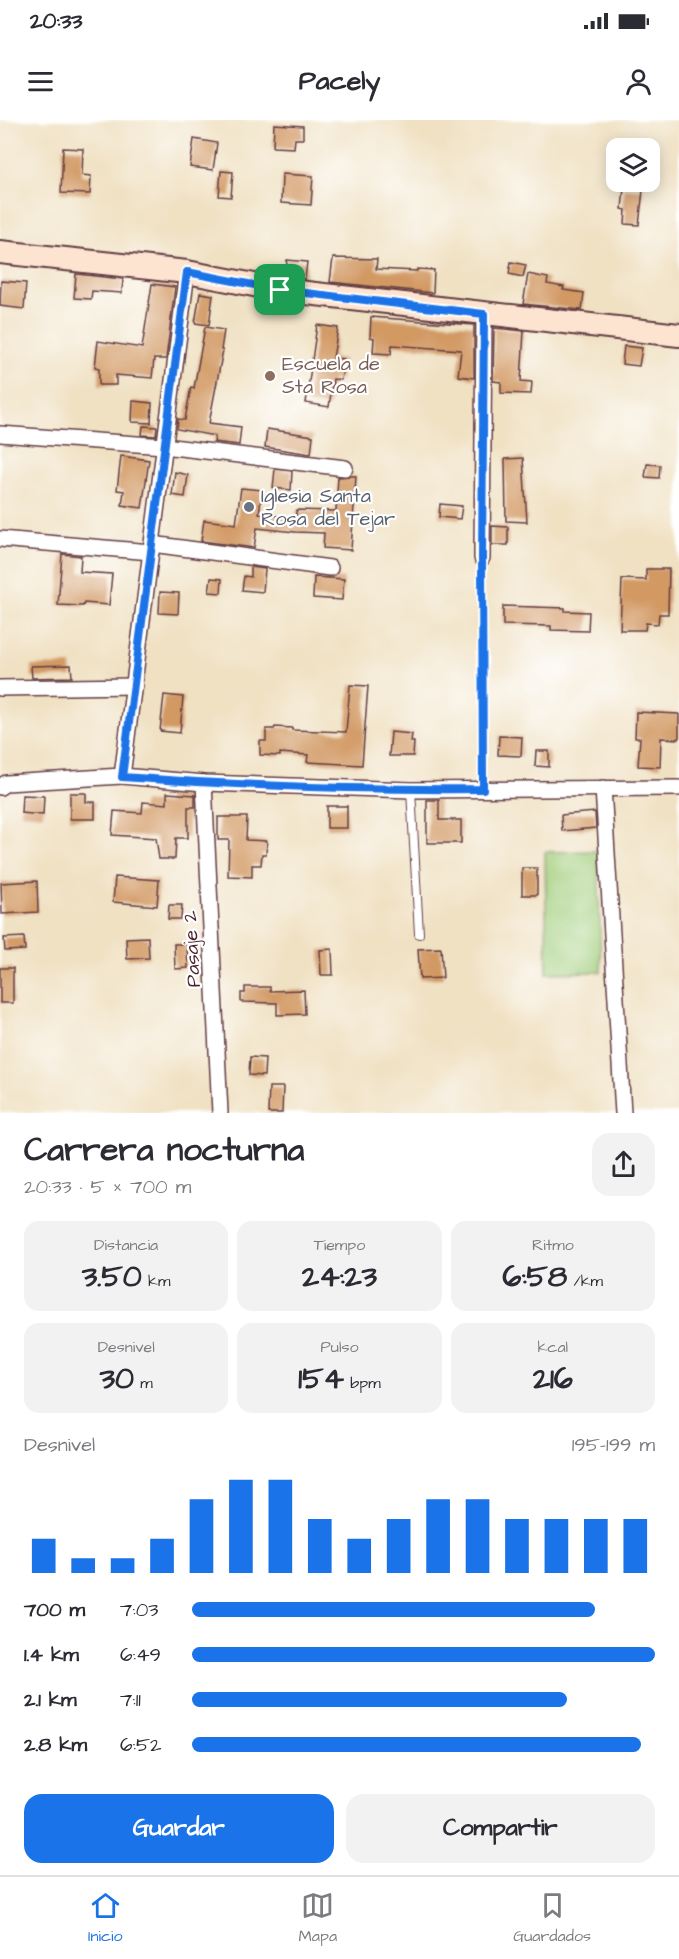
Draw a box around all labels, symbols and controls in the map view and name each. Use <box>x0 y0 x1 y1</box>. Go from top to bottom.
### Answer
text: 20:33 <box>30 6 83 37</box>
text: Pacely <box>299 62 380 100</box>
icon: menu <box>24 65 57 98</box>
icon: person <box>622 65 655 98</box>
map controls <box>606 138 660 192</box>
button: layers <box>606 138 660 192</box>
pin <box>254 264 305 315</box>
icon: arrive <box>263 273 296 306</box>
place label: Escuela de Sta Rosa <box>282 350 380 401</box>
marker: Escuela de Sta Rosa <box>263 369 277 383</box>
place label: Iglesia Santa Rosa del Tejar <box>261 482 395 533</box>
marker: Iglesia Santa Rosa del Tejar <box>242 500 256 514</box>
street label: Pasaje 2 <box>176 909 208 988</box>
text: Carrera nocturna <box>24 1127 304 1173</box>
button: share <box>592 1133 655 1196</box>
text: 20:33 · 5 × 700 m <box>24 1173 191 1201</box>
text: Distancia <box>94 1234 158 1256</box>
text: Tiempo <box>314 1234 365 1256</box>
text: Ritmo <box>532 1234 574 1256</box>
text: 3.50 <box>82 1256 142 1298</box>
text: 24:23 <box>302 1256 377 1298</box>
text: 6:58 <box>503 1256 567 1298</box>
text: km <box>142 1270 170 1292</box>
text: /km <box>567 1270 603 1292</box>
text: Desnivel <box>98 1336 155 1358</box>
text: Pulso <box>321 1336 358 1358</box>
text: kcal <box>538 1336 568 1358</box>
text: 30 <box>100 1358 134 1400</box>
text: 154 <box>298 1358 344 1400</box>
text: 216 <box>533 1358 573 1400</box>
text: m <box>134 1372 153 1394</box>
text: bpm <box>344 1372 381 1394</box>
text: Desnivel <box>24 1431 95 1459</box>
text: 195–199 m <box>572 1431 655 1459</box>
text: 700 m <box>24 1596 85 1624</box>
text: 7:03 <box>120 1596 158 1624</box>
text: 1.4 km <box>24 1641 79 1669</box>
text: 6:49 <box>120 1641 161 1669</box>
text: 2.1 km <box>24 1686 77 1714</box>
text: 7:11 <box>120 1686 141 1714</box>
text: 2.8 km <box>24 1731 87 1759</box>
text: 6:52 <box>120 1731 161 1759</box>
button: Guardar <box>24 1794 334 1863</box>
button: Compartir <box>346 1794 655 1863</box>
tab: Inicio <box>88 1889 122 1947</box>
tab: Mapa <box>299 1889 337 1947</box>
tab: Guardados <box>513 1889 591 1947</box>

